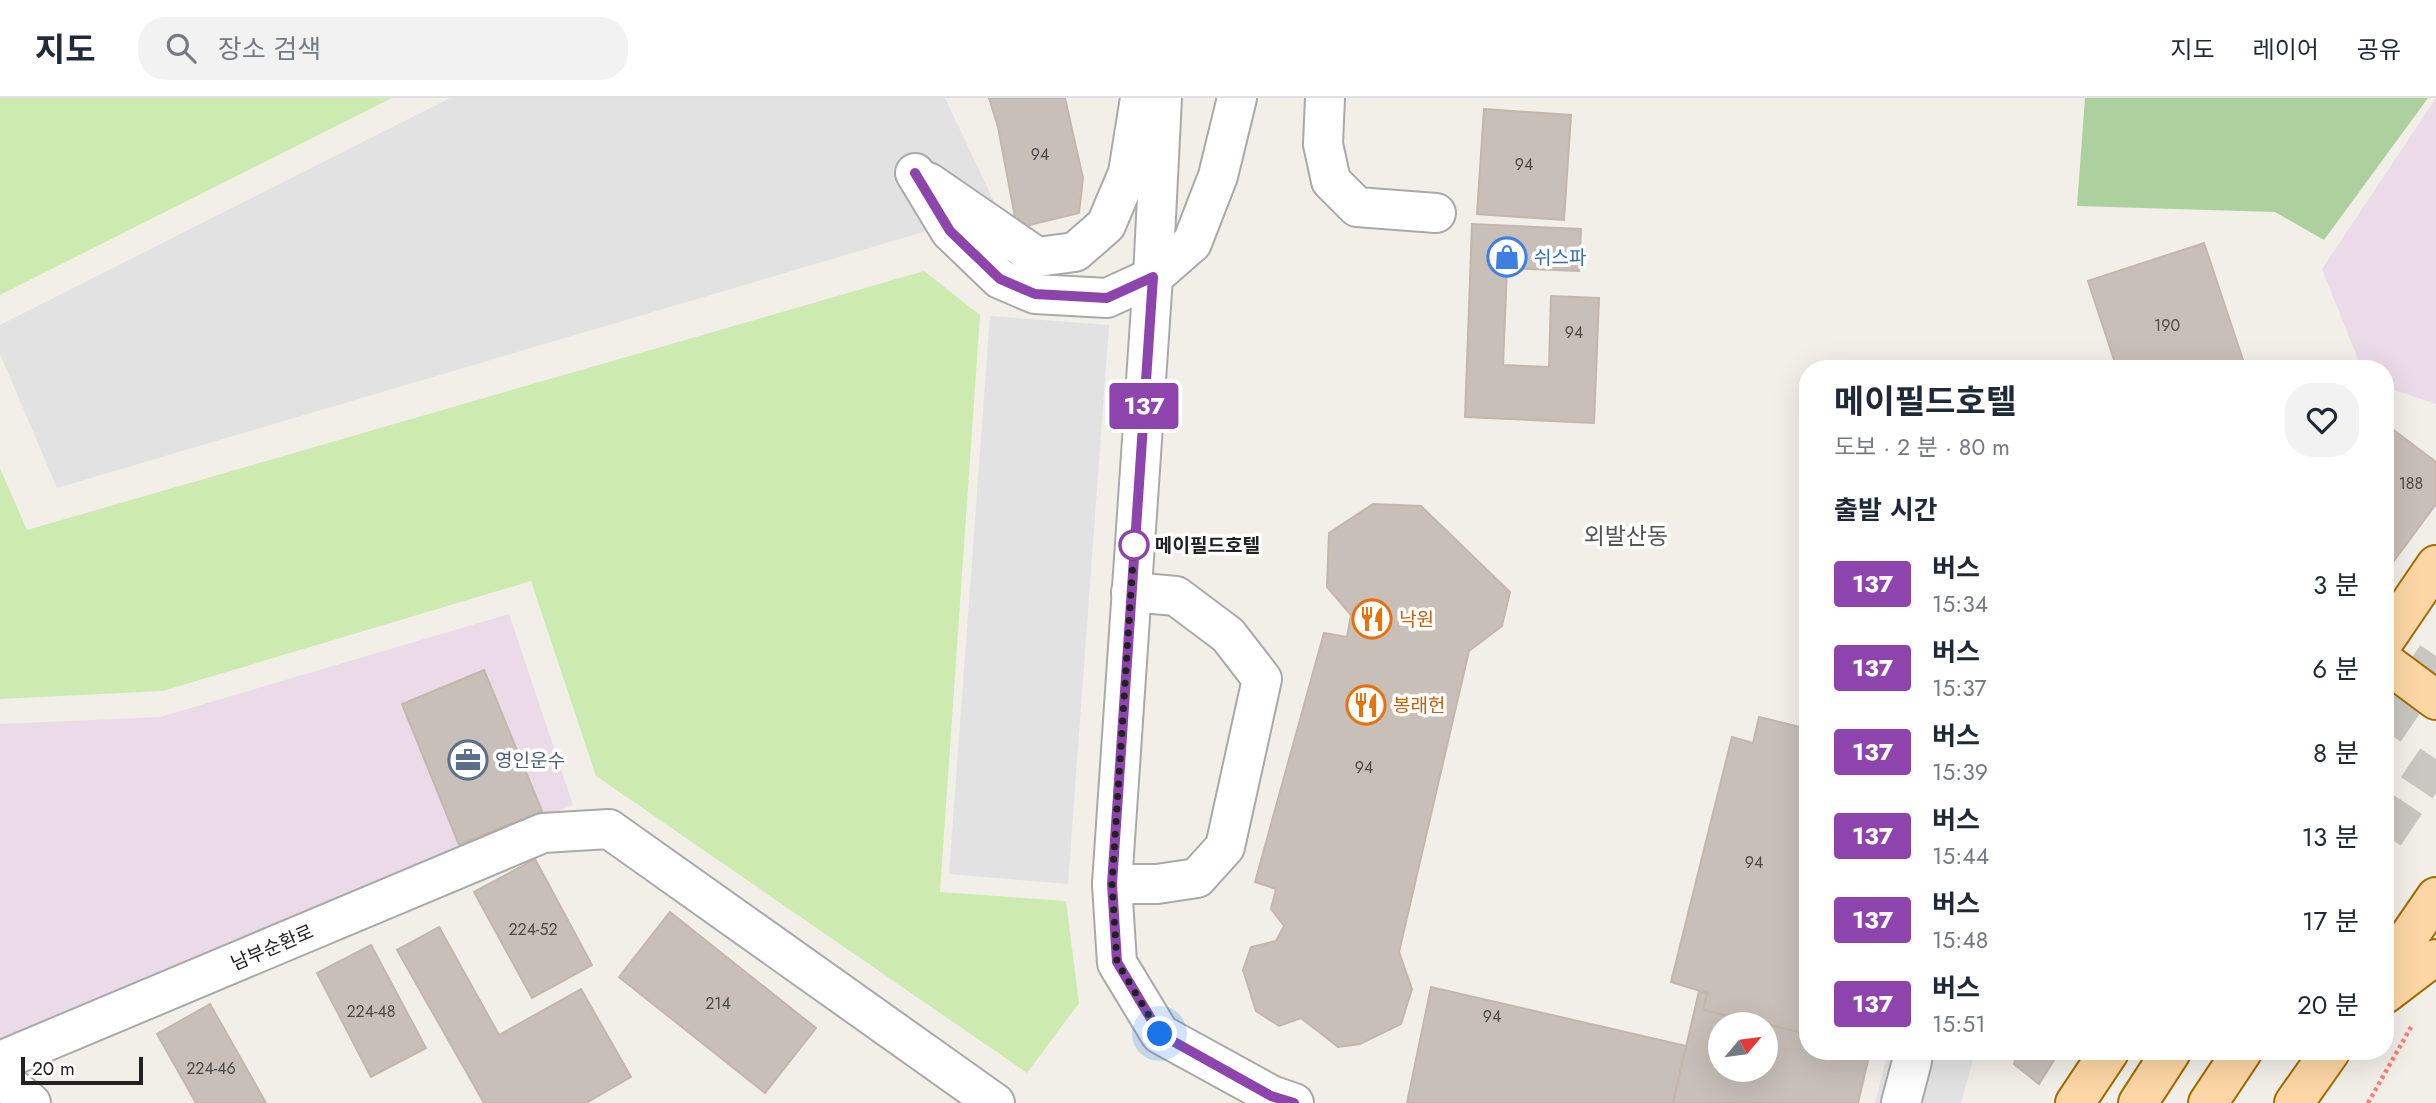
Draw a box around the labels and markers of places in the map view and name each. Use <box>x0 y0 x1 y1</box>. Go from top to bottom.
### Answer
shop icon: 쉬스파 <box>1486 236 1528 278</box>
place label: 쉬스파 <box>1534 244 1586 271</box>
marker: 메이필드호텔 <box>1119 530 1149 560</box>
place label: 메이필드호텔 <box>1155 532 1260 559</box>
restaurant icon: 낙원 <box>1351 598 1393 640</box>
place label: 낙원 <box>1399 606 1434 633</box>
restaurant icon: 봉래헌 <box>1345 684 1387 726</box>
place label: 봉래헌 <box>1393 692 1445 719</box>
office icon: 영인운수 <box>447 739 489 781</box>
place label: 영인운수 <box>495 747 565 774</box>

